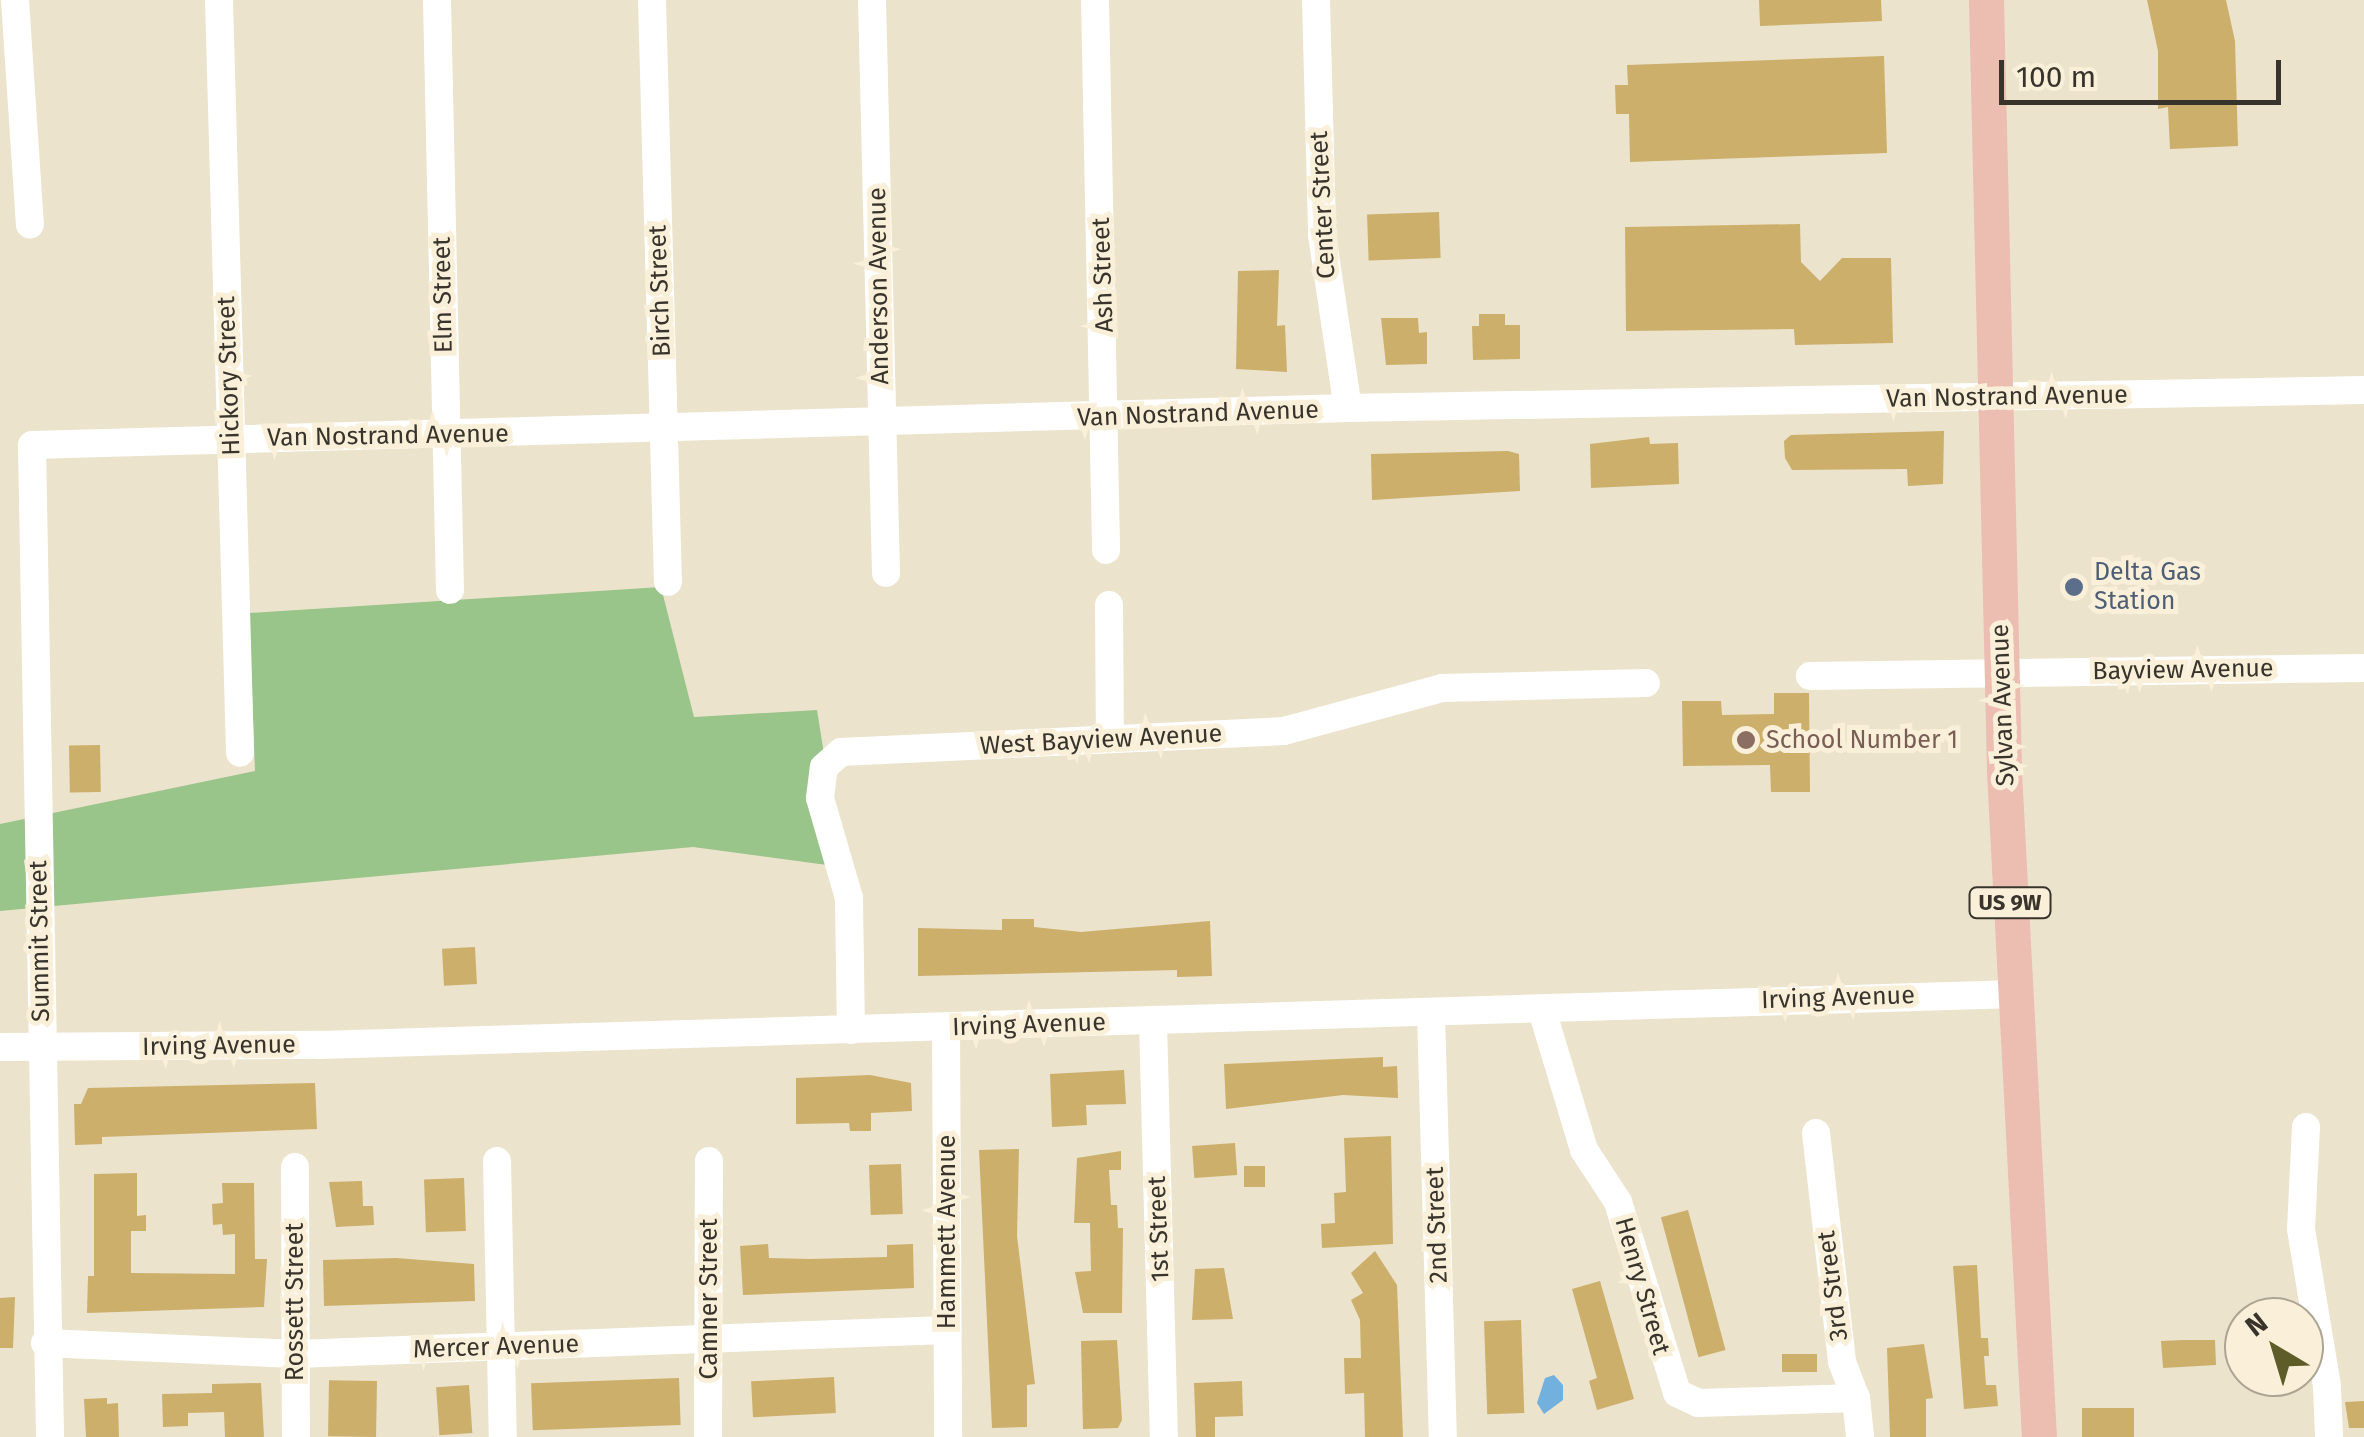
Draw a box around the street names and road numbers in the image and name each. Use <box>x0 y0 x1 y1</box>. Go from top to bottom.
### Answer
street label: Center Street <box>1304 130 1342 280</box>
street label: Anderson Avenue <box>862 187 896 385</box>
street label: Ash Street <box>1086 217 1120 333</box>
street label: Birch Street <box>643 224 677 358</box>
street label: Elm Street <box>427 237 459 353</box>
street label: Hickory Street <box>211 296 247 456</box>
street label: Van Nostrand Avenue <box>1886 380 2128 414</box>
street label: Van Nostrand Avenue <box>1077 395 1319 433</box>
street label: Van Nostrand Avenue <box>267 419 509 453</box>
street label: Sylvan Avenue <box>1985 623 2021 787</box>
street label: Bayview Avenue <box>2092 653 2274 687</box>
street label: West Bayview Avenue <box>979 719 1223 761</box>
street label: Summit Street <box>24 860 56 1022</box>
road number: US 9W <box>1968 886 2052 920</box>
street label: Irving Avenue <box>1761 980 1915 1016</box>
street label: Irving Avenue <box>952 1007 1106 1043</box>
street label: Irving Avenue <box>142 1030 296 1062</box>
street label: Hammett Avenue <box>932 1135 962 1329</box>
street label: 2nd Street <box>1420 1166 1454 1284</box>
street label: 1st Street <box>1142 1176 1176 1282</box>
street label: Henry Street <box>1608 1214 1676 1358</box>
street label: Camner Street <box>694 1218 724 1380</box>
street label: Rossett Street <box>280 1223 310 1381</box>
street label: 3rd Street <box>1811 1229 1855 1343</box>
street label: Mercer Avenue <box>412 1329 580 1365</box>

